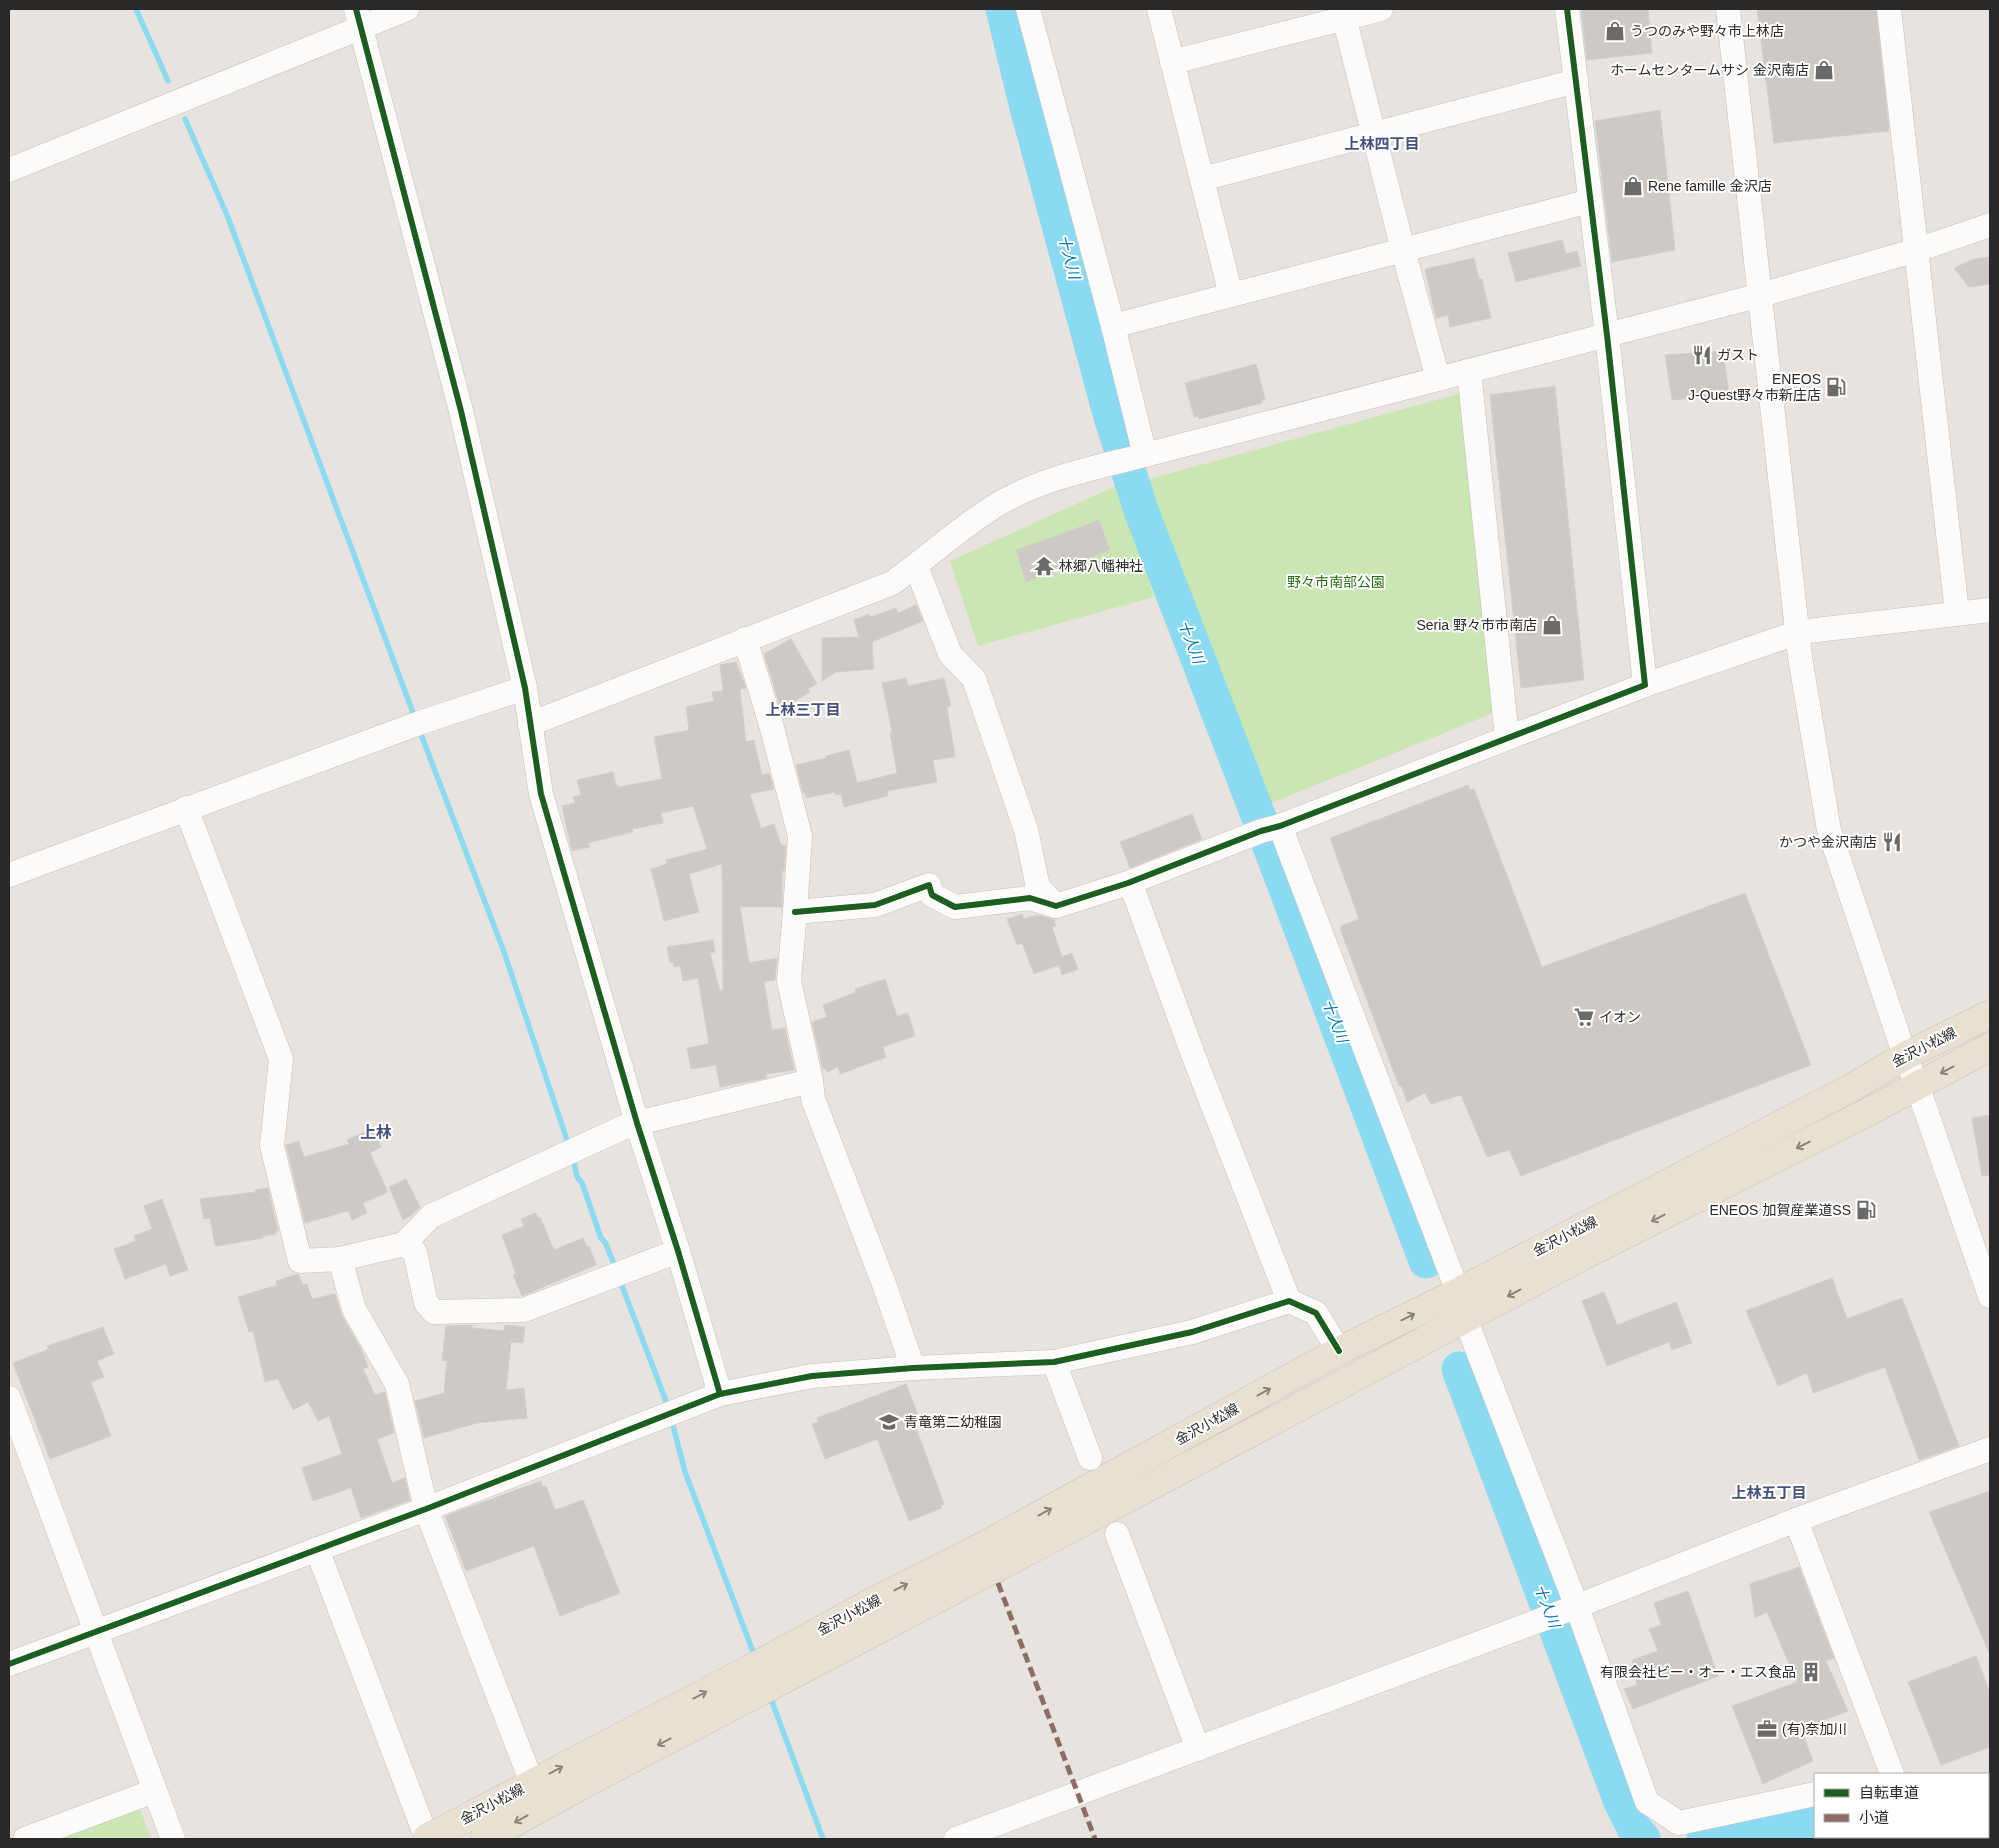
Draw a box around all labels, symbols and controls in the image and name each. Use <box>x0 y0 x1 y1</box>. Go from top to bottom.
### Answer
shop icon: うつのみや野々市上林店 <box>1604 20 1626 42</box>
place label: うつのみや野々市上林店 <box>1630 23 1784 39</box>
shop icon: ホームセンタームサシ 金沢南店 <box>1813 59 1835 81</box>
place label: ホームセンタームサシ 金沢南店 <box>1610 62 1809 78</box>
district label: 上林四丁目 <box>1344 135 1420 152</box>
shop icon: Rene famille 金沢店 <box>1622 175 1644 197</box>
place label: Rene famille 金沢店 <box>1648 178 1772 194</box>
water label: 十人川 <box>1055 233 1084 283</box>
restaurant icon: ガスト <box>1691 344 1713 366</box>
place label: ガスト <box>1717 347 1759 363</box>
place label: ENEOS J-Quest野々市新庄店 <box>1688 371 1821 403</box>
fuel station icon: ENEOS J-Quest野々市新庄店 <box>1825 376 1847 398</box>
temple icon: 林郷八幡神社 <box>1033 555 1055 577</box>
place label: 林郷八幡神社 <box>1059 558 1143 574</box>
park label: 野々市南部公園 <box>1287 574 1385 590</box>
shop icon: Seria 野々市市南店 <box>1541 614 1563 636</box>
place label: Seria 野々市市南店 <box>1416 617 1537 633</box>
water label: 十人川 <box>1175 618 1208 668</box>
district label: 上林三丁目 <box>765 701 841 718</box>
restaurant icon: かつや金沢南店 <box>1881 831 1903 853</box>
place label: かつや金沢南店 <box>1779 834 1877 850</box>
water label: 十人川 <box>1319 997 1352 1047</box>
supermarket icon: イオン <box>1573 1006 1595 1028</box>
place label: イオン <box>1599 1009 1641 1025</box>
street label: 金沢小松線 <box>1889 1024 1959 1070</box>
one-way arrow <box>1940 1066 1955 1075</box>
district label: 上林 <box>360 1124 392 1141</box>
one-way arrow <box>1796 1141 1811 1150</box>
fuel station icon: ENEOS 加賀産業道SS <box>1855 1199 1877 1221</box>
place label: ENEOS 加賀産業道SS <box>1709 1202 1851 1218</box>
street label: 金沢小松線 <box>1530 1213 1600 1259</box>
one-way arrow <box>1651 1214 1666 1223</box>
one-way arrow <box>1506 1288 1521 1298</box>
one-way arrow <box>1400 1312 1415 1321</box>
one-way arrow <box>1257 1387 1272 1397</box>
street label: 金沢小松線 <box>1173 1400 1241 1448</box>
school or university icon: 青竜第二幼稚園 <box>878 1411 900 1433</box>
place label: 青竜第二幼稚園 <box>904 1414 1002 1430</box>
district label: 上林五丁目 <box>1731 1484 1807 1501</box>
one-way arrow <box>1037 1507 1052 1516</box>
one-way arrow <box>893 1582 908 1591</box>
water label: 十人川 <box>1531 1582 1564 1632</box>
street label: 金沢小松線 <box>814 1592 884 1638</box>
building icon: 有限会社ビー・オー・エス食品 <box>1800 1661 1822 1683</box>
place label: 有限会社ビー・オー・エス食品 <box>1600 1664 1796 1680</box>
one-way arrow <box>692 1690 707 1699</box>
office icon: (有)奈加川 <box>1756 1718 1778 1740</box>
place label: (有)奈加川 <box>1782 1721 1847 1737</box>
one-way arrow <box>656 1737 671 1747</box>
one-way arrow <box>548 1765 563 1774</box>
legend <box>1814 1773 1989 1838</box>
street label: 金沢小松線 <box>457 1781 527 1827</box>
text: 自転車道 <box>1859 1784 1919 1801</box>
text: 小道 <box>1859 1809 1889 1826</box>
one-way arrow <box>513 1814 528 1824</box>

